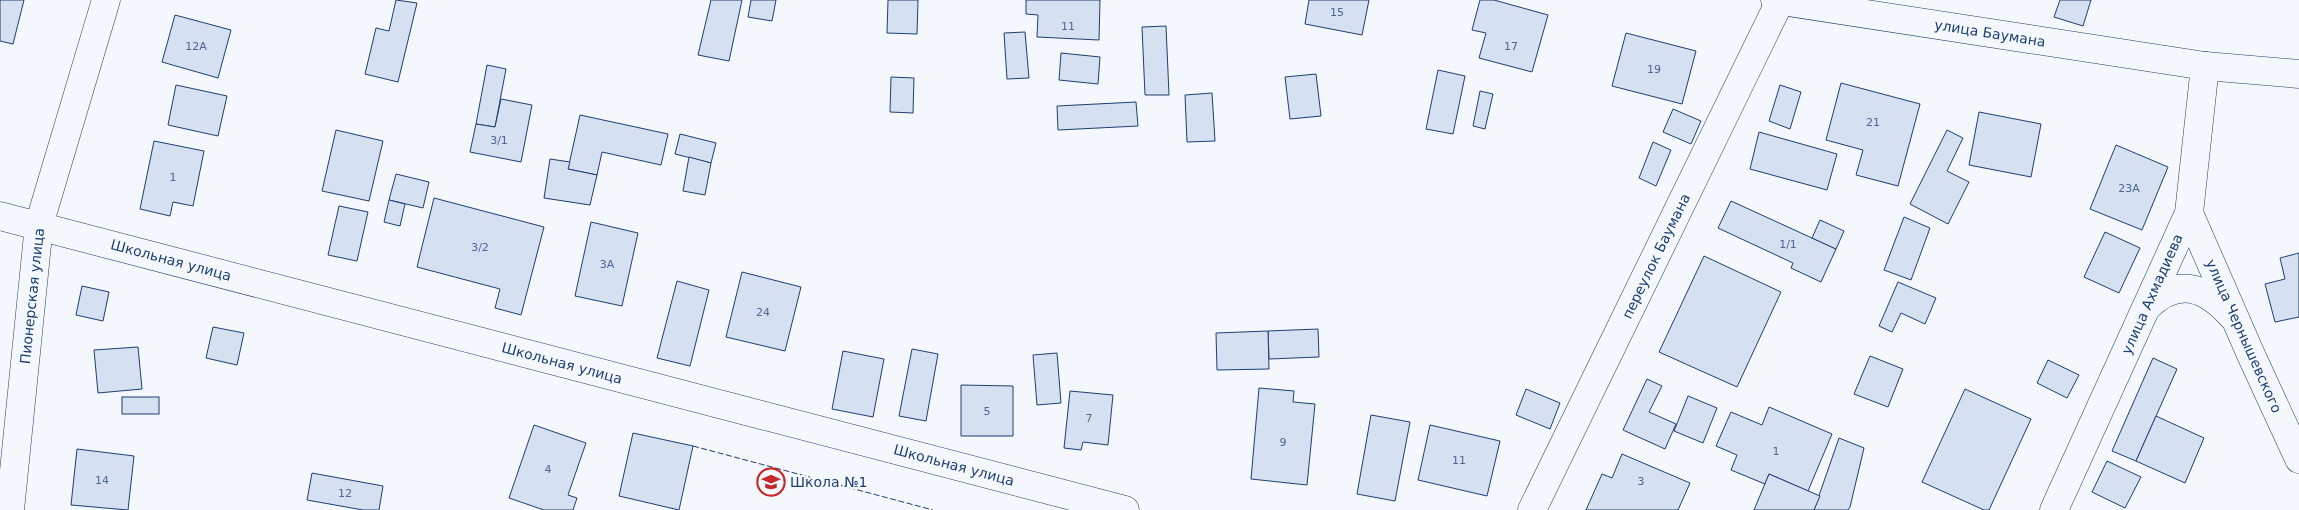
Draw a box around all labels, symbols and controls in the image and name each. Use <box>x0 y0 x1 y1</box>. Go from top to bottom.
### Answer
house number: 15 <box>1330 6 1344 19</box>
street label: улица Баумана <box>1933 16 2047 50</box>
house number: 11 <box>1061 20 1075 33</box>
house number: 12А <box>185 40 207 53</box>
house number: 17 <box>1504 40 1518 53</box>
house number: 19 <box>1647 63 1661 76</box>
house number: 21 <box>1866 116 1880 129</box>
house number: 3/1 <box>490 134 508 147</box>
house number: 1 <box>170 171 177 184</box>
house number: 23А <box>2118 182 2140 195</box>
street label: переулок Баумана <box>1619 191 1693 321</box>
street label: Пионерская улица <box>17 227 47 365</box>
street label: улица Ахмадиева <box>2118 231 2186 357</box>
street label: Школьная улица <box>109 236 233 284</box>
house number: 1/1 <box>1779 238 1797 251</box>
house number: 3/2 <box>471 241 489 254</box>
street label: улица Чернышевского <box>2203 257 2285 415</box>
house number: 3А <box>600 258 615 271</box>
house number: 24 <box>756 306 770 319</box>
street label: Школьная улица <box>500 339 624 387</box>
house number: 5 <box>984 405 991 418</box>
house number: 7 <box>1086 412 1093 425</box>
house number: 9 <box>1280 436 1287 449</box>
street label: Школьная улица <box>892 441 1016 489</box>
house number: 1 <box>1773 445 1780 458</box>
house number: 11 <box>1452 454 1466 467</box>
house number: 4 <box>545 463 552 476</box>
school or university icon: Школа №1 <box>756 467 786 497</box>
house number: 14 <box>95 474 109 487</box>
place label: Школа №1 <box>790 474 867 490</box>
house number: 3 <box>1638 475 1645 488</box>
house number: 12 <box>338 487 352 500</box>

